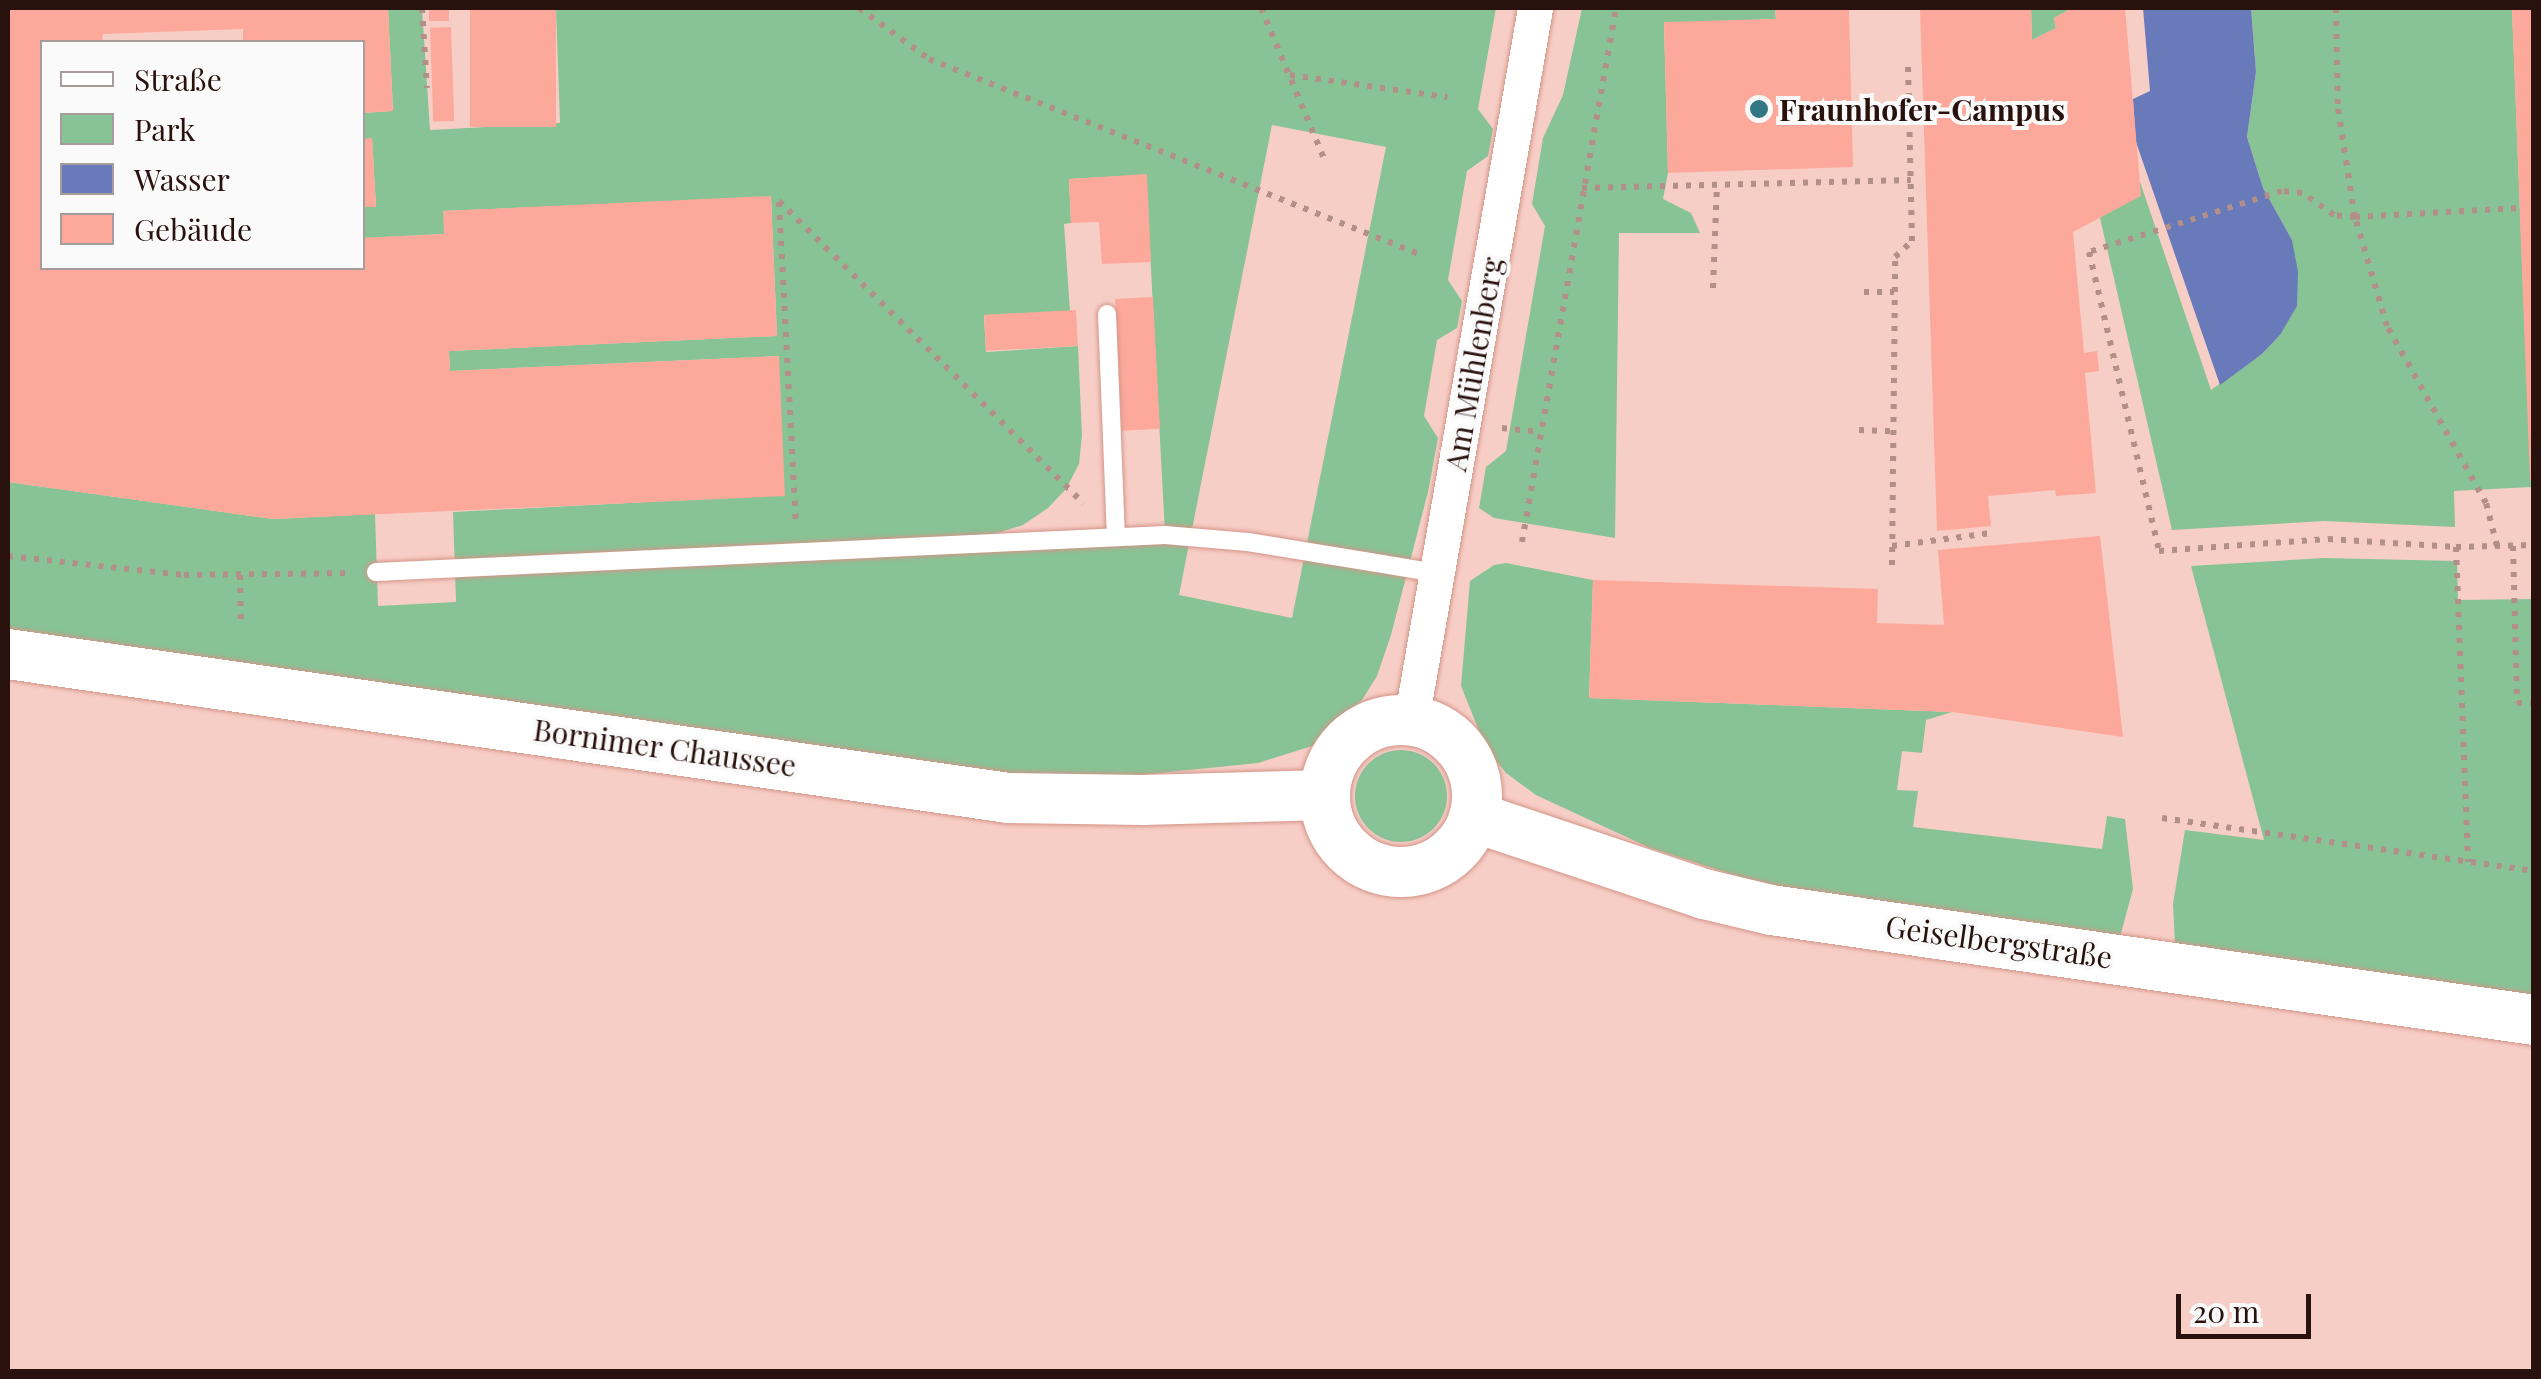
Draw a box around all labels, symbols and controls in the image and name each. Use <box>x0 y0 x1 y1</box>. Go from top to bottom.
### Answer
legend <box>40 40 365 270</box>
text: Straße <box>134 59 222 99</box>
place label: Fraunhofer-Campus <box>1779 91 2065 127</box>
marker: Fraunhofer-Campus <box>1748 98 1770 120</box>
text: Park <box>134 109 196 149</box>
text: Wasser <box>134 159 230 199</box>
text: Gebäude <box>134 209 252 249</box>
street label: Am Mühlenberg <box>1436 254 1510 474</box>
street label: Bornimer Chaussee <box>531 711 799 783</box>
street label: Geiselbergstraße <box>1883 907 2115 975</box>
scale bar <box>2181 1274 2316 1336</box>
text: 20 m <box>2193 1291 2259 1331</box>

